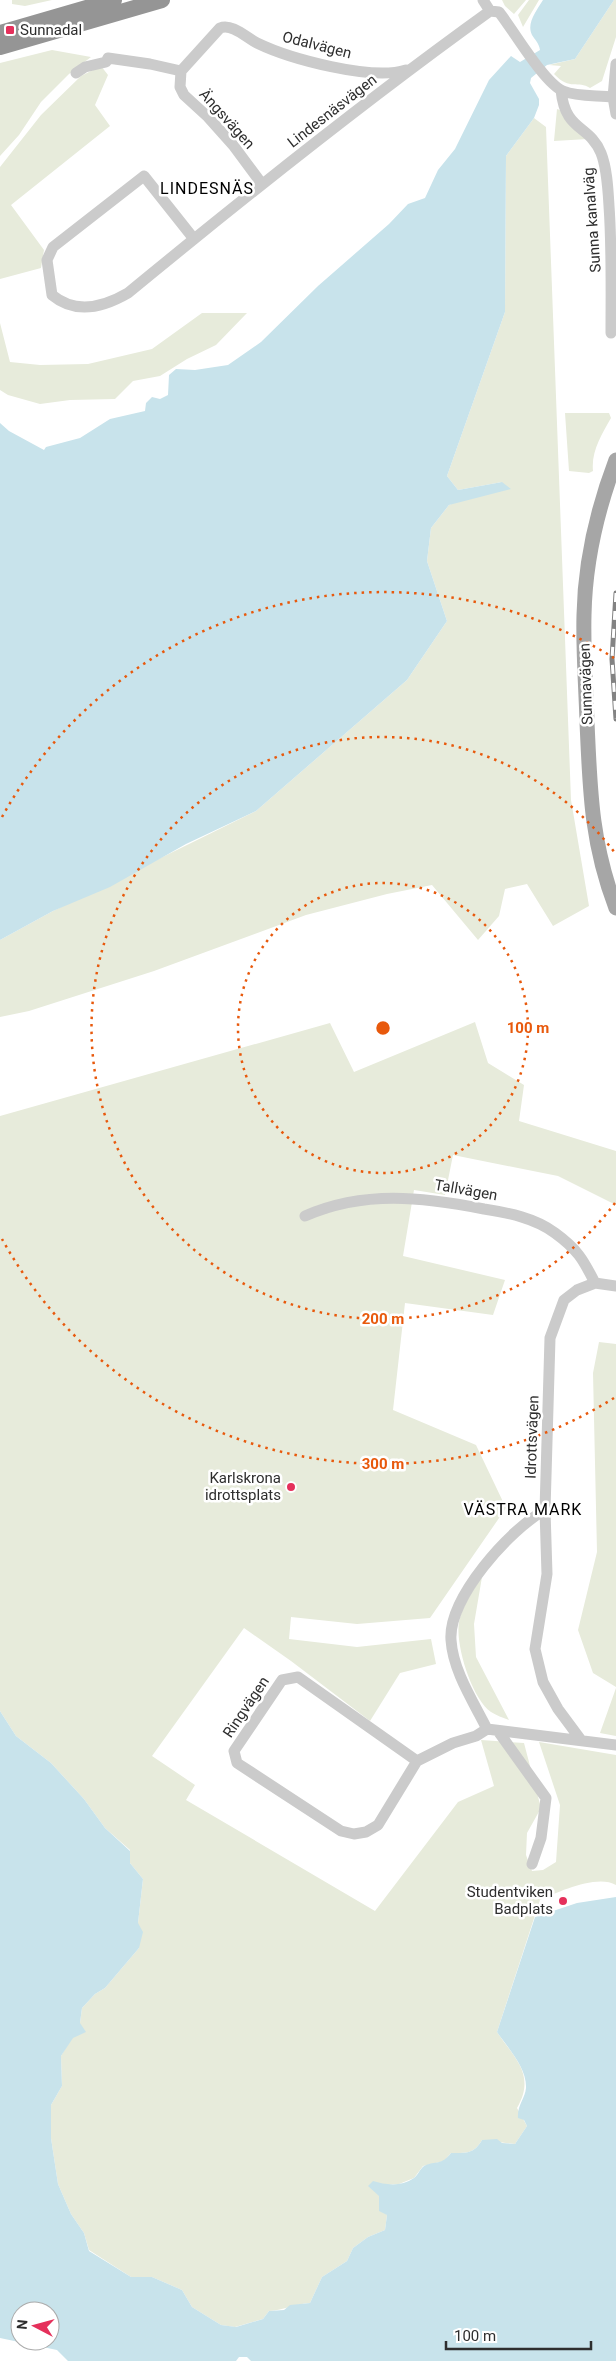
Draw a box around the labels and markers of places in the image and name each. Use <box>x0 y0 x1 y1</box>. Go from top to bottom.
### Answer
place label: Sunnadal <box>20 21 82 39</box>
marker: Sunnadal <box>4 24 16 36</box>
centre of rings <box>374 1019 392 1037</box>
place label: Karlskrona idrottsplats <box>205 1469 281 1504</box>
marker: Karlskrona idrottsplats <box>285 1481 297 1493</box>
place label: Studentviken Badplats <box>467 1883 553 1918</box>
marker: Studentviken Badplats <box>557 1895 569 1907</box>

